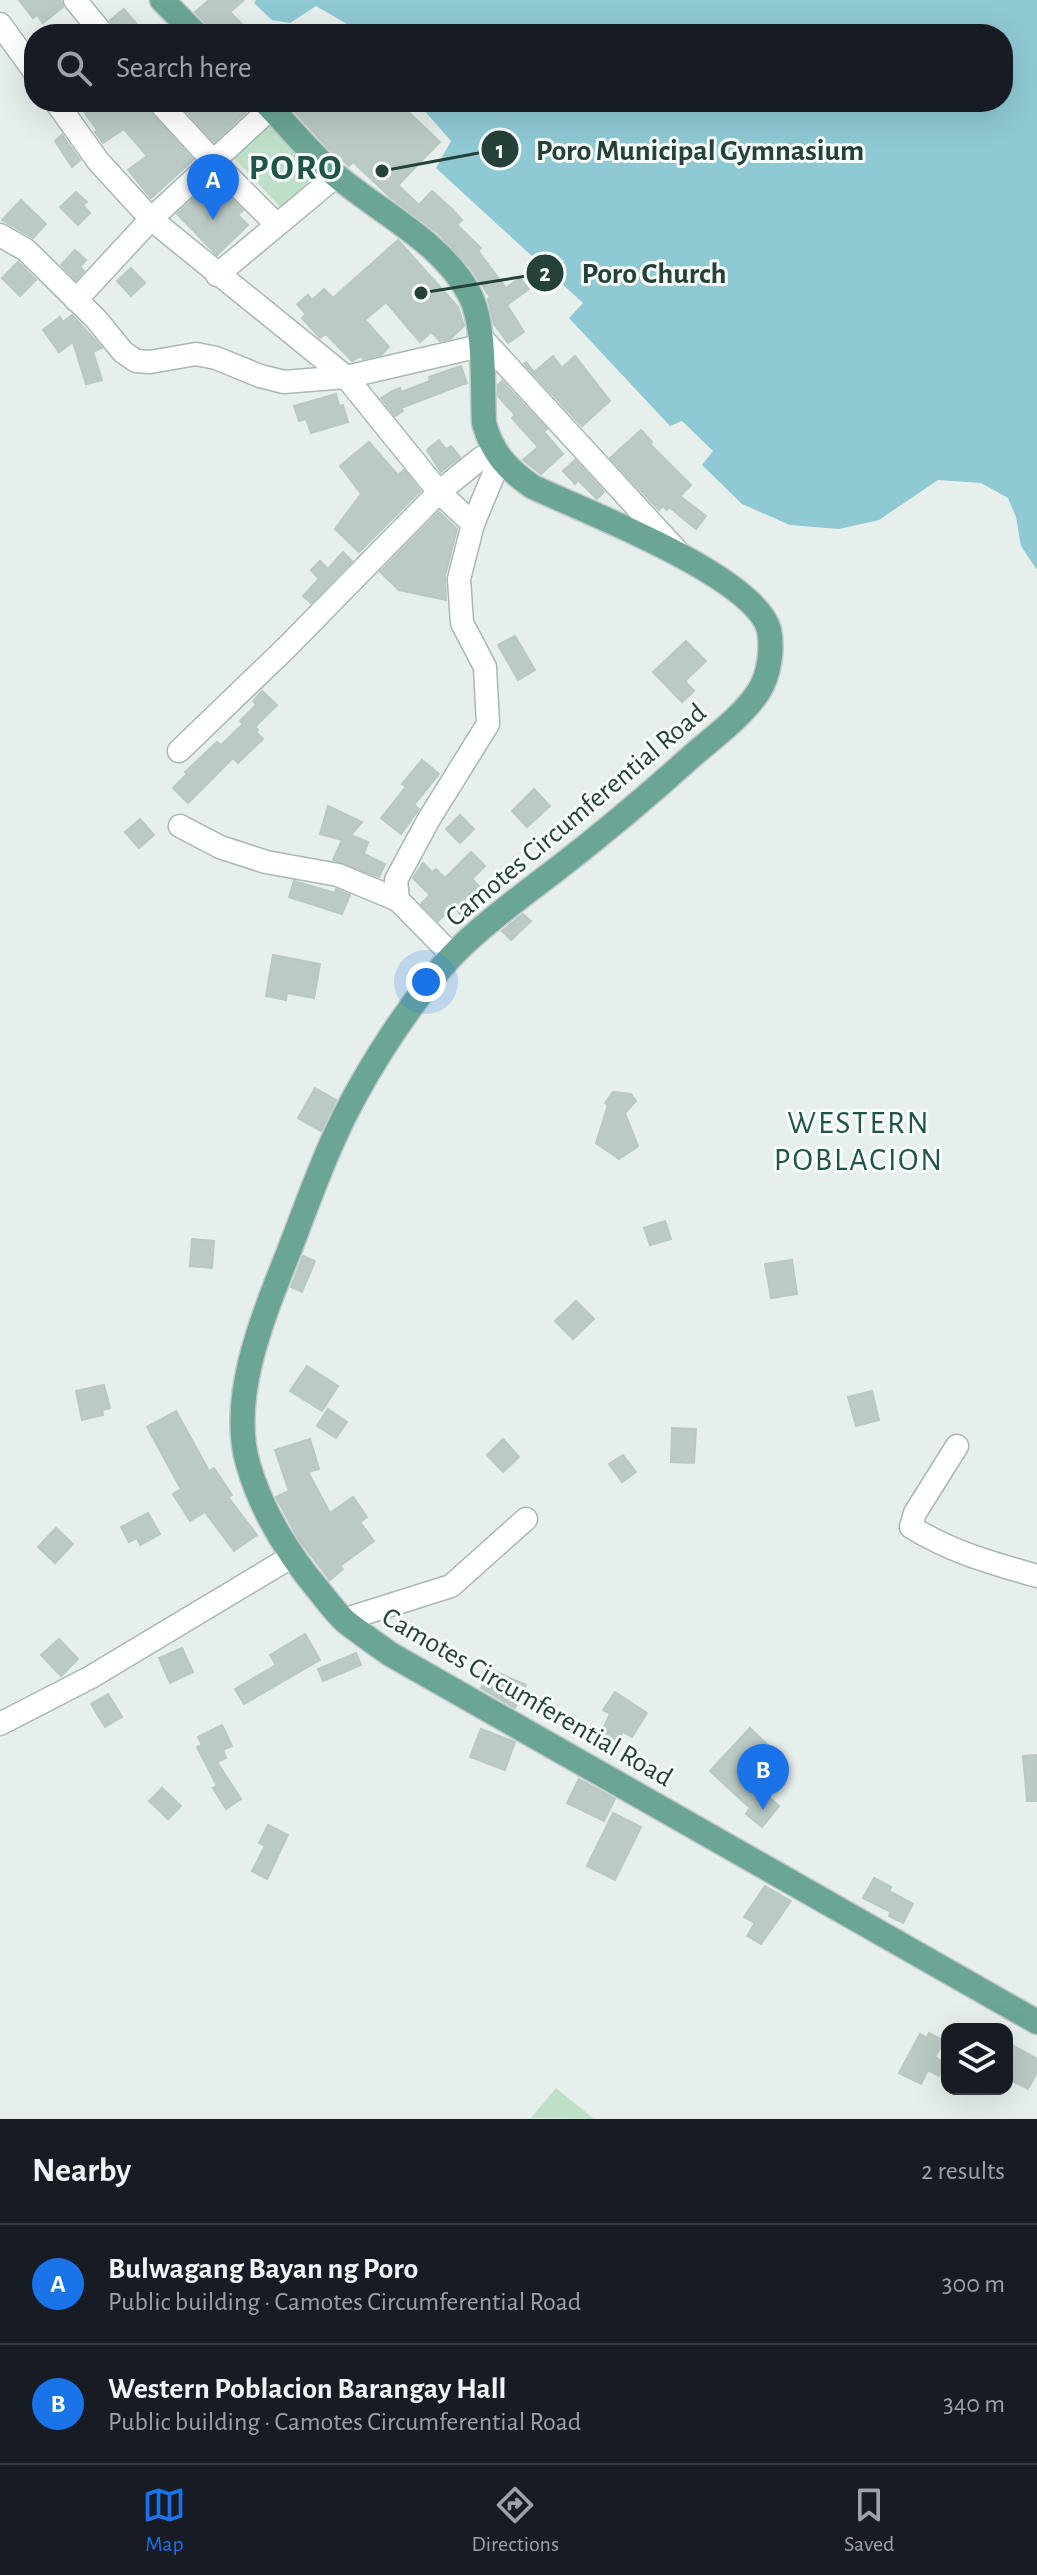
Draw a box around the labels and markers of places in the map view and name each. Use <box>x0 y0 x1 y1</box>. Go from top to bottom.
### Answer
callout: Poro Municipal Gymnasium <box>480 122 880 176</box>
pin: A <box>187 154 239 220</box>
callout: Poro Church <box>525 246 742 300</box>
pin: B <box>737 1744 789 1810</box>

